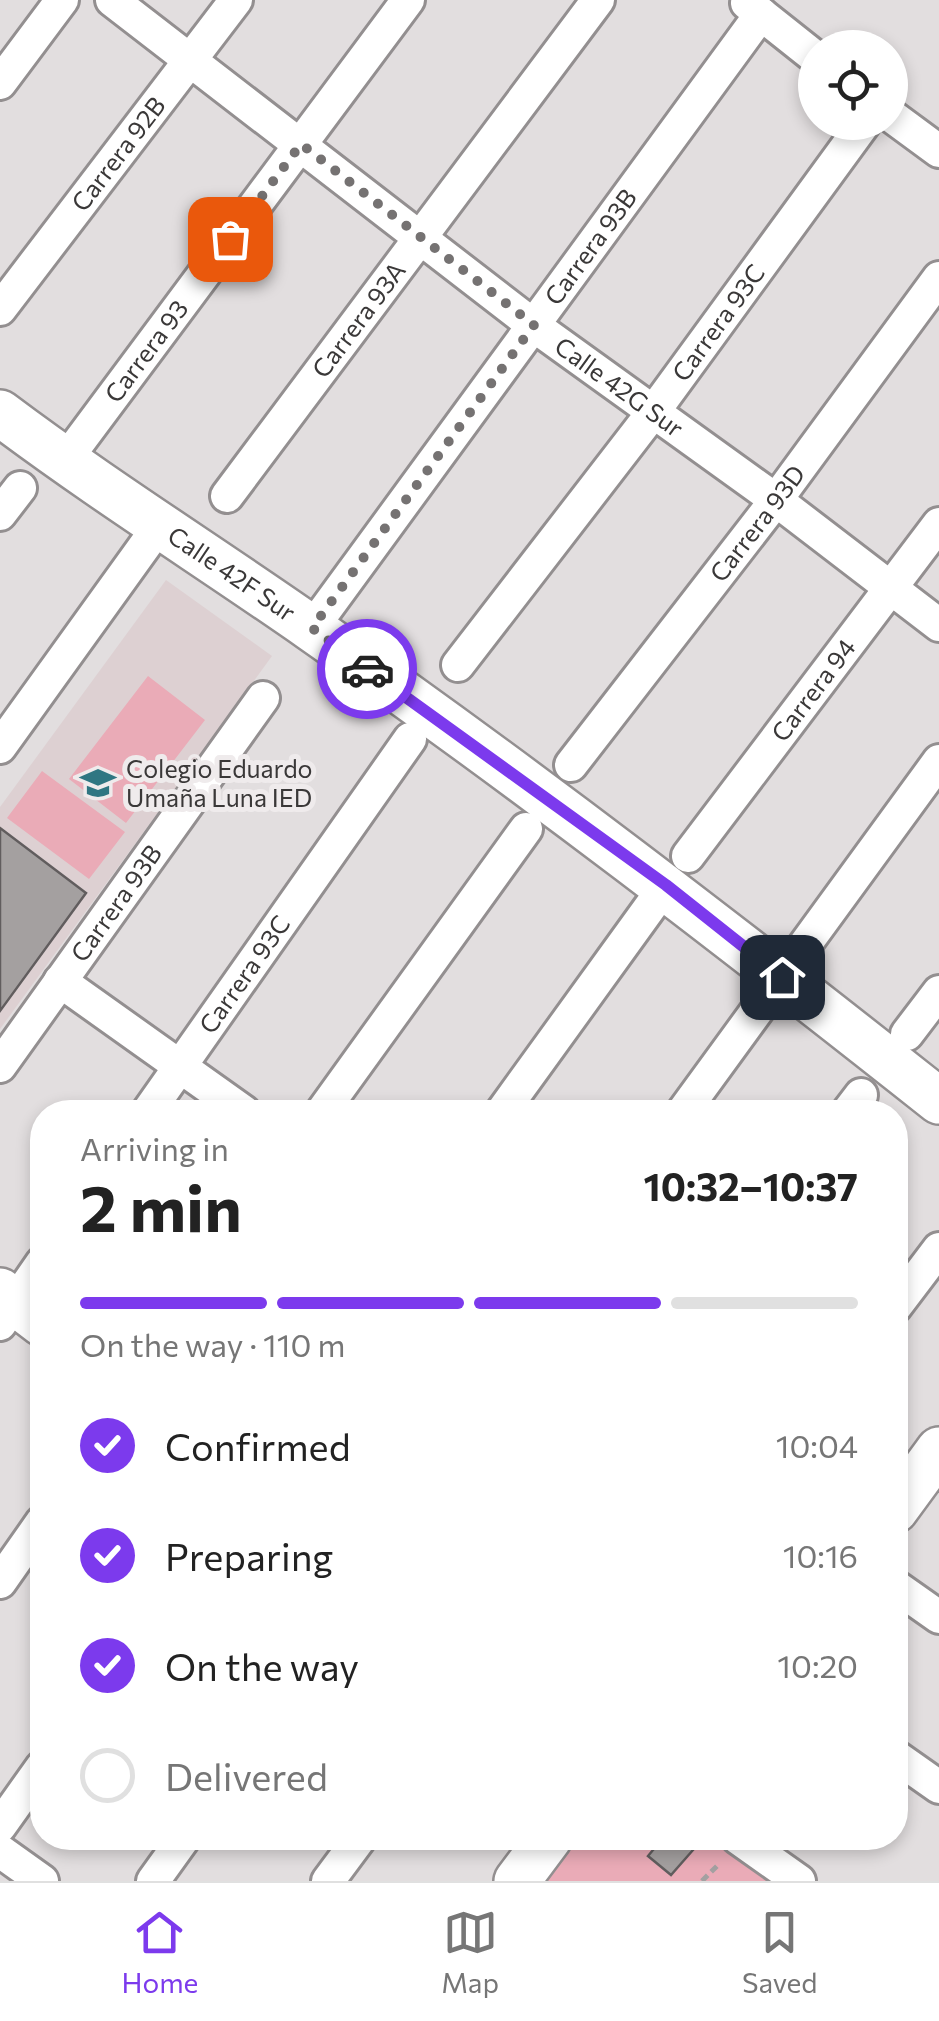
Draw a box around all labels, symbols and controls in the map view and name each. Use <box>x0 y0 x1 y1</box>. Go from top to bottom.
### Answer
map controls <box>798 30 908 140</box>
button: locate <box>798 30 908 140</box>
street label: Carrera 92B <box>64 90 171 216</box>
street label: Carrera 93B <box>538 183 642 310</box>
pin <box>188 197 273 282</box>
icon: bag <box>203 212 258 267</box>
street label: Carrera 93A <box>305 256 411 383</box>
street label: Carrera 93C <box>665 258 770 386</box>
street label: Carrera 93 <box>98 294 193 408</box>
street label: Calle 42G Sur <box>550 330 690 443</box>
street label: Carrera 93D <box>703 459 810 587</box>
street label: Calle 42F Sur <box>163 519 302 627</box>
courier <box>317 619 417 719</box>
street label: Carrera 94 <box>764 632 861 747</box>
icon: car <box>340 642 395 697</box>
place label: Colegio Eduardo Umaña Luna IED <box>126 753 313 812</box>
school or university icon: Colegio Eduardo Umaña Luna IED <box>79 764 117 802</box>
street label: Carrera 93B <box>64 839 167 967</box>
street label: Carrera 93C <box>192 909 295 1039</box>
pin <box>740 935 825 1020</box>
icon: home <box>755 950 810 1005</box>
text: Arriving in <box>80 1128 229 1168</box>
text: 10:32–10:37 <box>644 1162 858 1209</box>
text: 2 min <box>80 1166 242 1245</box>
text: On the way · 110 m <box>80 1324 345 1364</box>
icon: check <box>80 1418 135 1473</box>
text: Confirmed <box>165 1422 351 1469</box>
text: 10:04 <box>776 1425 858 1465</box>
icon: check <box>80 1528 135 1583</box>
text: Preparing <box>165 1532 333 1579</box>
text: 10:16 <box>783 1535 858 1575</box>
icon: check <box>80 1638 135 1693</box>
text: On the way <box>165 1642 359 1689</box>
text: 10:20 <box>777 1645 858 1685</box>
text: Delivered <box>165 1752 328 1799</box>
tab: Home <box>121 1905 198 1999</box>
tab: Map <box>441 1905 499 1999</box>
tab: Saved <box>742 1905 818 1999</box>

